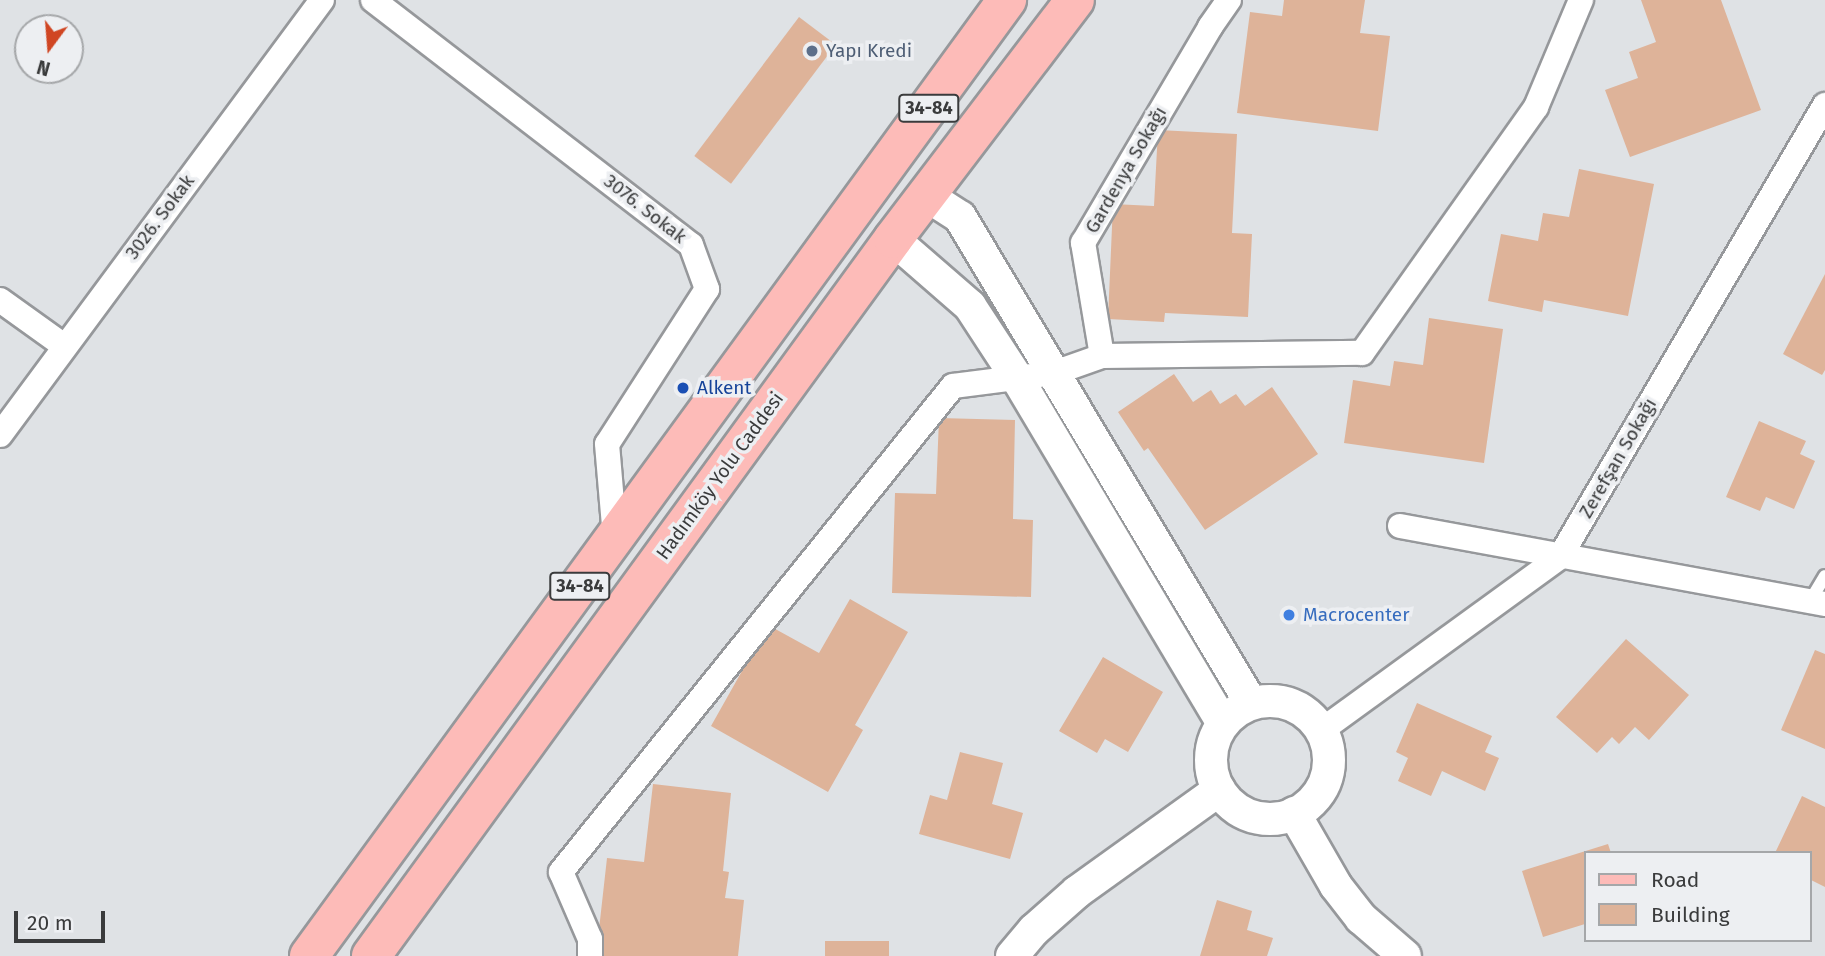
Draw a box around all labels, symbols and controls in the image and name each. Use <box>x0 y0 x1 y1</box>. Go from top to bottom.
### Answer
north arrow <box>14 14 84 84</box>
place label: Yapı Kredi <box>826 40 912 62</box>
marker: Yapı Kredi <box>804 43 820 59</box>
text: N <box>34 55 53 81</box>
road number: 34-84 <box>898 94 960 122</box>
street label: Gardenya Sokağı <box>1081 103 1171 237</box>
street label: 3026. Sokak <box>121 170 199 264</box>
street label: 3076. Sokak <box>599 170 691 248</box>
place label: Alkent <box>697 377 751 399</box>
marker: Alkent <box>675 380 691 396</box>
street label: Hadımköy Yolu Caddesi <box>652 388 788 564</box>
street label: Zerefşan Sokağı <box>1574 394 1662 522</box>
road number: 34-84 <box>548 572 612 600</box>
place label: Macrocenter <box>1303 604 1410 626</box>
marker: Macrocenter <box>1281 607 1297 623</box>
legend <box>1584 851 1811 942</box>
text: Road <box>1651 867 1699 893</box>
scale bar <box>18 897 108 941</box>
text: Building <box>1651 902 1730 928</box>
text: 20 m <box>27 910 73 936</box>

